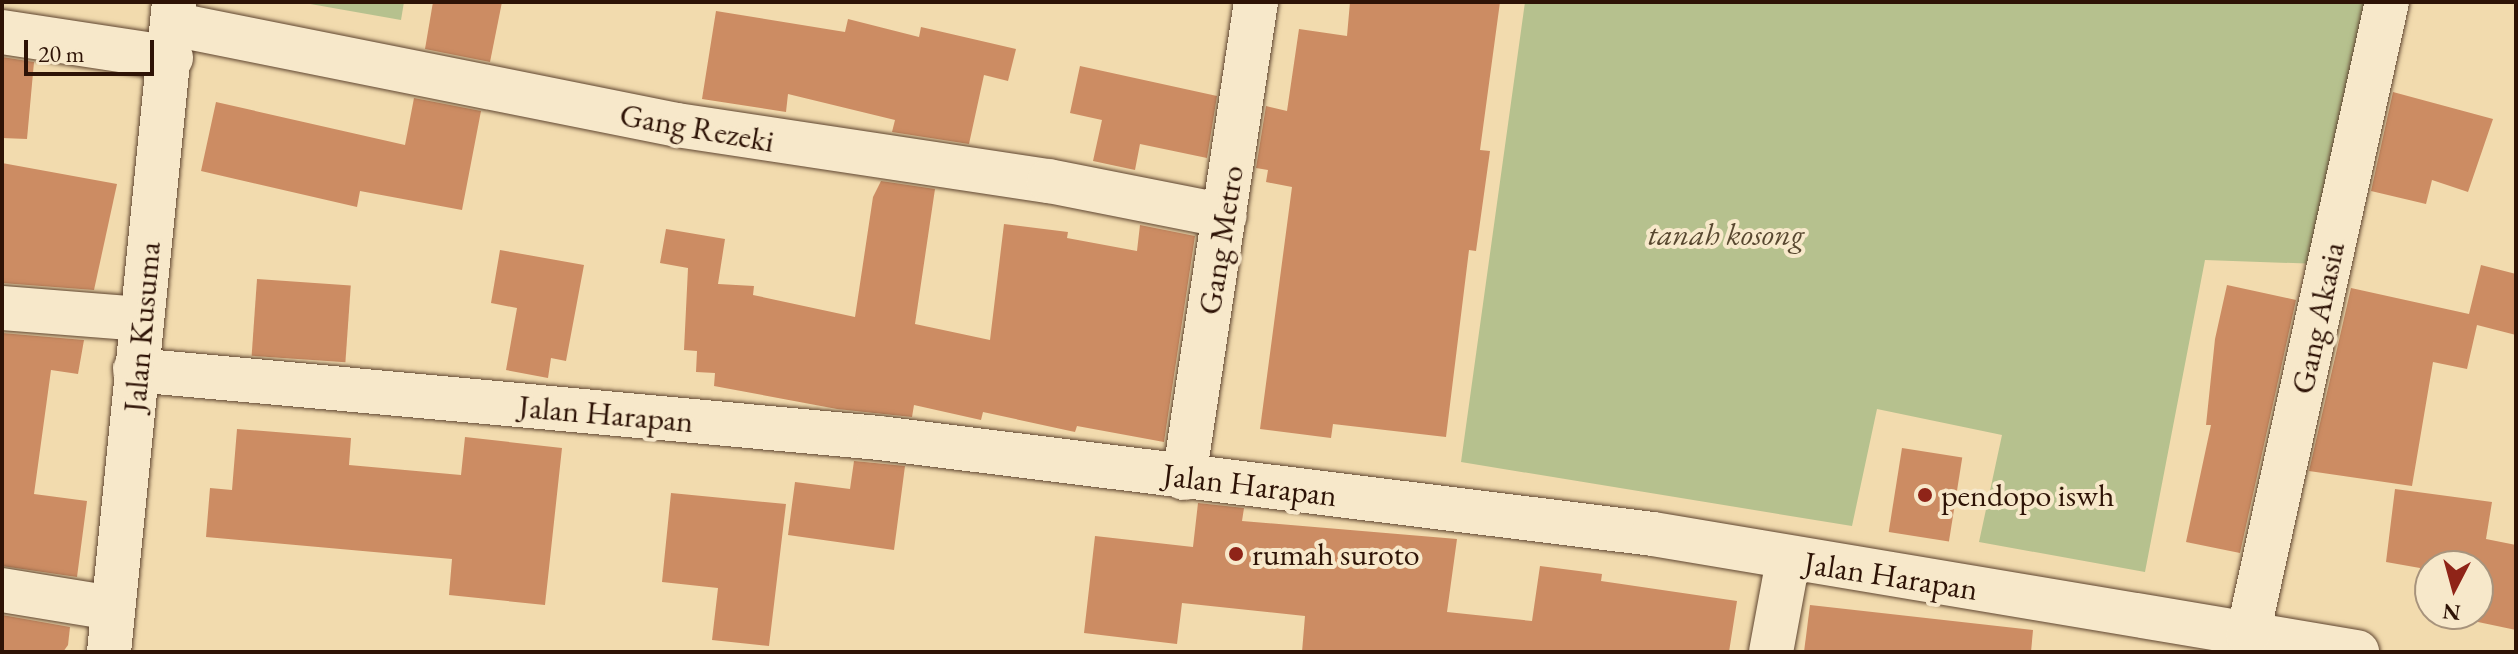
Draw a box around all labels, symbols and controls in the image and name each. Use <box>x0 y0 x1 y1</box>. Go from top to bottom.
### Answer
scale bar <box>28 24 158 74</box>
text: 20 m <box>38 38 85 69</box>
street label: Gang Rezeki <box>617 96 777 160</box>
street label: Gang Metro <box>1190 163 1252 317</box>
park label: tanah kosong <box>1648 215 1804 253</box>
street label: Gang Akasia <box>2283 239 2353 397</box>
street label: Jalan Kusuma <box>115 240 169 414</box>
street label: Jalan Harapan <box>517 387 695 441</box>
street label: Jalan Harapan <box>1161 455 1339 515</box>
place label: pendopo iswh <box>1941 476 2114 514</box>
marker: pendopo iswh <box>1916 486 1934 504</box>
place label: rumah suroto <box>1252 535 1420 573</box>
street label: Jalan Harapan <box>1801 543 1981 609</box>
marker: rumah suroto <box>1227 545 1245 563</box>
north arrow <box>2414 550 2494 630</box>
text: N <box>2441 597 2462 628</box>

